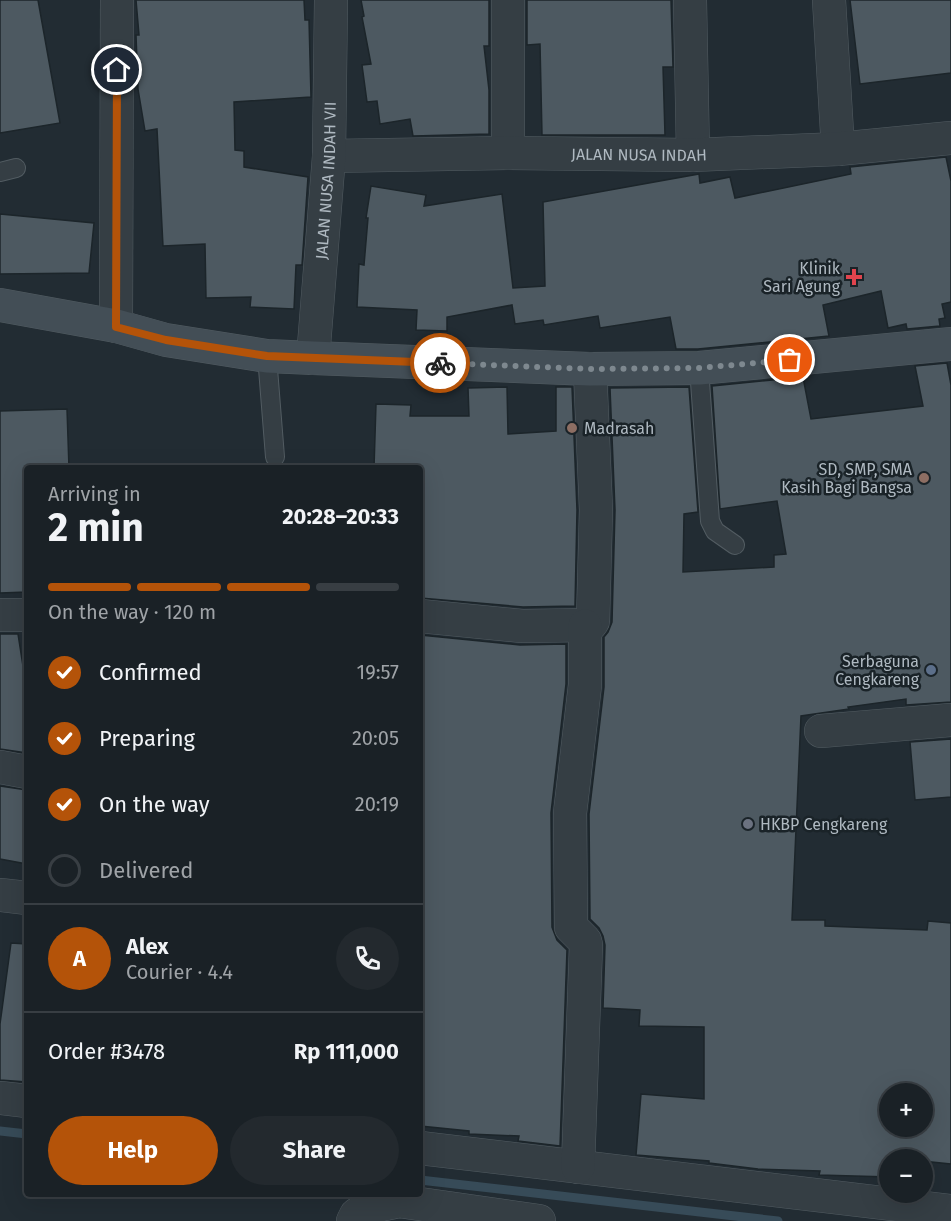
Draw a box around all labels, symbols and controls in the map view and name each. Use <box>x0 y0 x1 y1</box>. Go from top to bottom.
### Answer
pin <box>91 44 142 95</box>
icon: home <box>100 53 133 86</box>
street label: JALAN NUSA INDAH VII <box>312 101 340 260</box>
street label: JALAN NUSA INDAH <box>571 145 707 165</box>
place label: Klinik Sari Agung <box>763 259 841 296</box>
marker: Klinik Sari Agung <box>845 268 863 286</box>
courier <box>410 333 470 393</box>
pin <box>764 334 815 385</box>
icon: bag <box>773 343 806 376</box>
icon: bike <box>424 347 457 380</box>
place label: Madrasah <box>584 419 654 438</box>
marker: Madrasah <box>565 421 579 435</box>
place label: SD, SMP, SMA Kasih Bagi Bangsa <box>781 460 913 497</box>
marker: SD, SMP, SMA Kasih Bagi Bangsa <box>917 471 931 485</box>
text: Arriving in <box>48 482 141 506</box>
text: 20:28–20:33 <box>282 503 399 530</box>
text: 2 min <box>48 505 144 551</box>
text: On the way · 120 m <box>48 600 216 624</box>
place label: Serbaguna Cengkareng <box>835 652 920 689</box>
icon: check <box>48 656 81 689</box>
text: Confirmed <box>99 659 202 686</box>
text: 19:57 <box>357 660 399 684</box>
marker: Serbaguna Cengkareng <box>924 663 938 677</box>
icon: check <box>48 722 81 755</box>
text: Preparing <box>99 725 195 752</box>
text: 20:05 <box>352 726 399 750</box>
icon: check <box>48 788 81 821</box>
text: On the way <box>99 791 210 818</box>
text: 20:19 <box>355 792 399 816</box>
place label: HKBP Cengkareng <box>760 815 888 834</box>
marker: HKBP Cengkareng <box>741 817 755 831</box>
text: Delivered <box>99 857 194 884</box>
button: phone <box>336 927 399 990</box>
text: Alex <box>126 933 169 960</box>
text: A <box>73 945 86 972</box>
text: Courier · 4.4 <box>126 960 233 984</box>
text: Order #3478 <box>48 1038 165 1065</box>
text: Rp 111,000 <box>294 1038 399 1065</box>
map controls <box>879 1083 933 1203</box>
button: + <box>879 1083 933 1137</box>
button: Help <box>48 1116 218 1185</box>
button: Share <box>230 1116 399 1185</box>
button: − <box>879 1149 933 1203</box>

